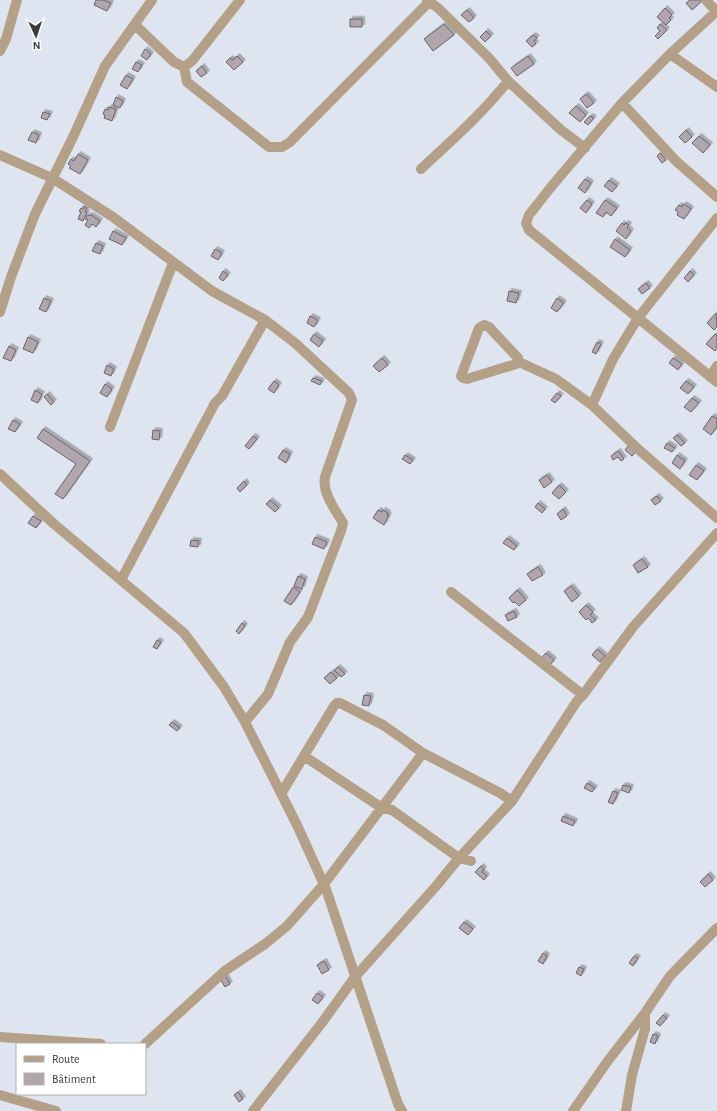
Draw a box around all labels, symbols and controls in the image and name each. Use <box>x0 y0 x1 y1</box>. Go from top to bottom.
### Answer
north arrow <box>16 16 56 56</box>
text: N <box>32 40 41 51</box>
legend <box>16 1043 146 1095</box>
text: Route <box>52 1053 79 1065</box>
text: Bâtiment <box>52 1073 96 1085</box>

